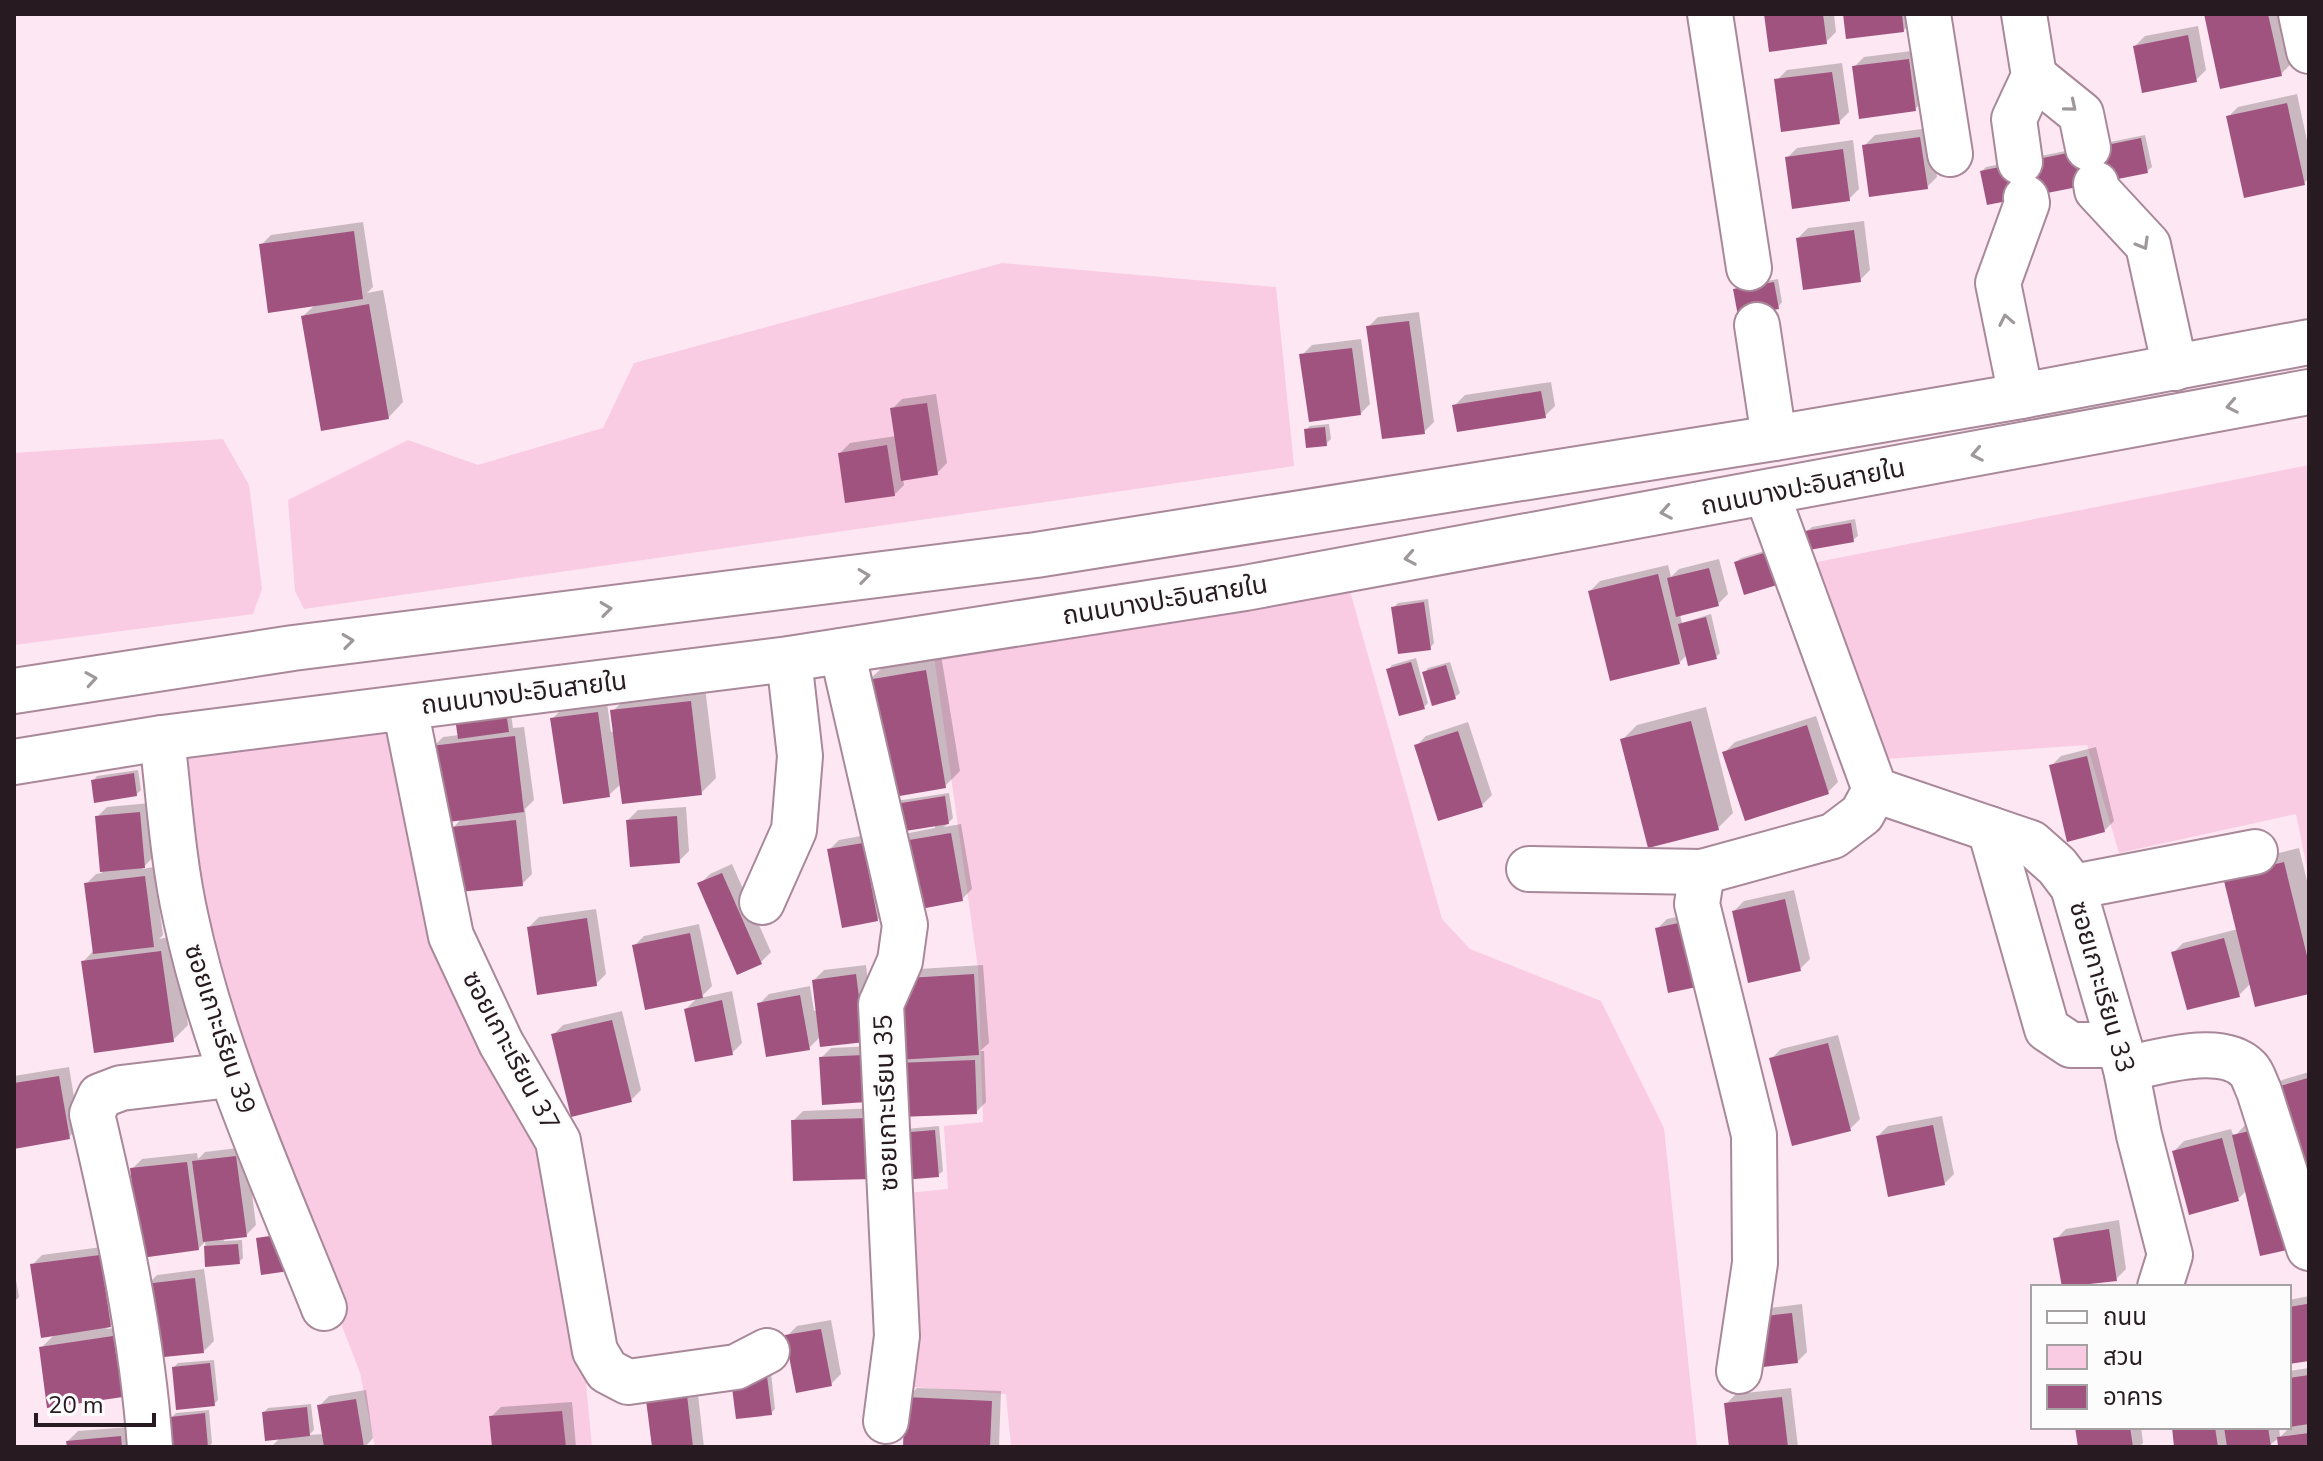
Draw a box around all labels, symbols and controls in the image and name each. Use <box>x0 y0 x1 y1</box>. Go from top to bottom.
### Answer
one-way arrow <box>2062 96 2076 111</box>
one-way arrow <box>2133 235 2149 250</box>
one-way arrow <box>1998 314 2015 327</box>
one-way arrow <box>2226 397 2240 414</box>
one-way arrow <box>1970 445 1984 462</box>
street label: ถนนบางปะอินสายใน <box>1698 450 1908 524</box>
one-way arrow <box>1659 502 1673 519</box>
one-way arrow <box>1404 549 1417 566</box>
street label: ถนนบางปะอินสายใน <box>1060 567 1270 633</box>
one-way arrow <box>858 568 871 585</box>
one-way arrow <box>599 601 613 618</box>
one-way arrow <box>341 633 355 650</box>
street label: ถนนบางปะอินสายใน <box>419 663 629 723</box>
one-way arrow <box>84 672 98 689</box>
street label: ซอยเกาะเรียน 33 <box>2061 897 2143 1077</box>
street label: ซอยเกาะเรียน 39 <box>176 940 264 1118</box>
street label: ซอยเกาะเรียน 37 <box>454 965 568 1137</box>
street label: ซอยเกาะเรียน 35 <box>865 1014 907 1192</box>
legend <box>2031 1285 2291 1429</box>
text: ถนน <box>2103 1301 2147 1333</box>
text: สวน <box>2103 1341 2143 1373</box>
scale bar <box>36 1377 154 1427</box>
text: อาคาร <box>2103 1381 2163 1413</box>
text: 20 m <box>48 1389 104 1421</box>

